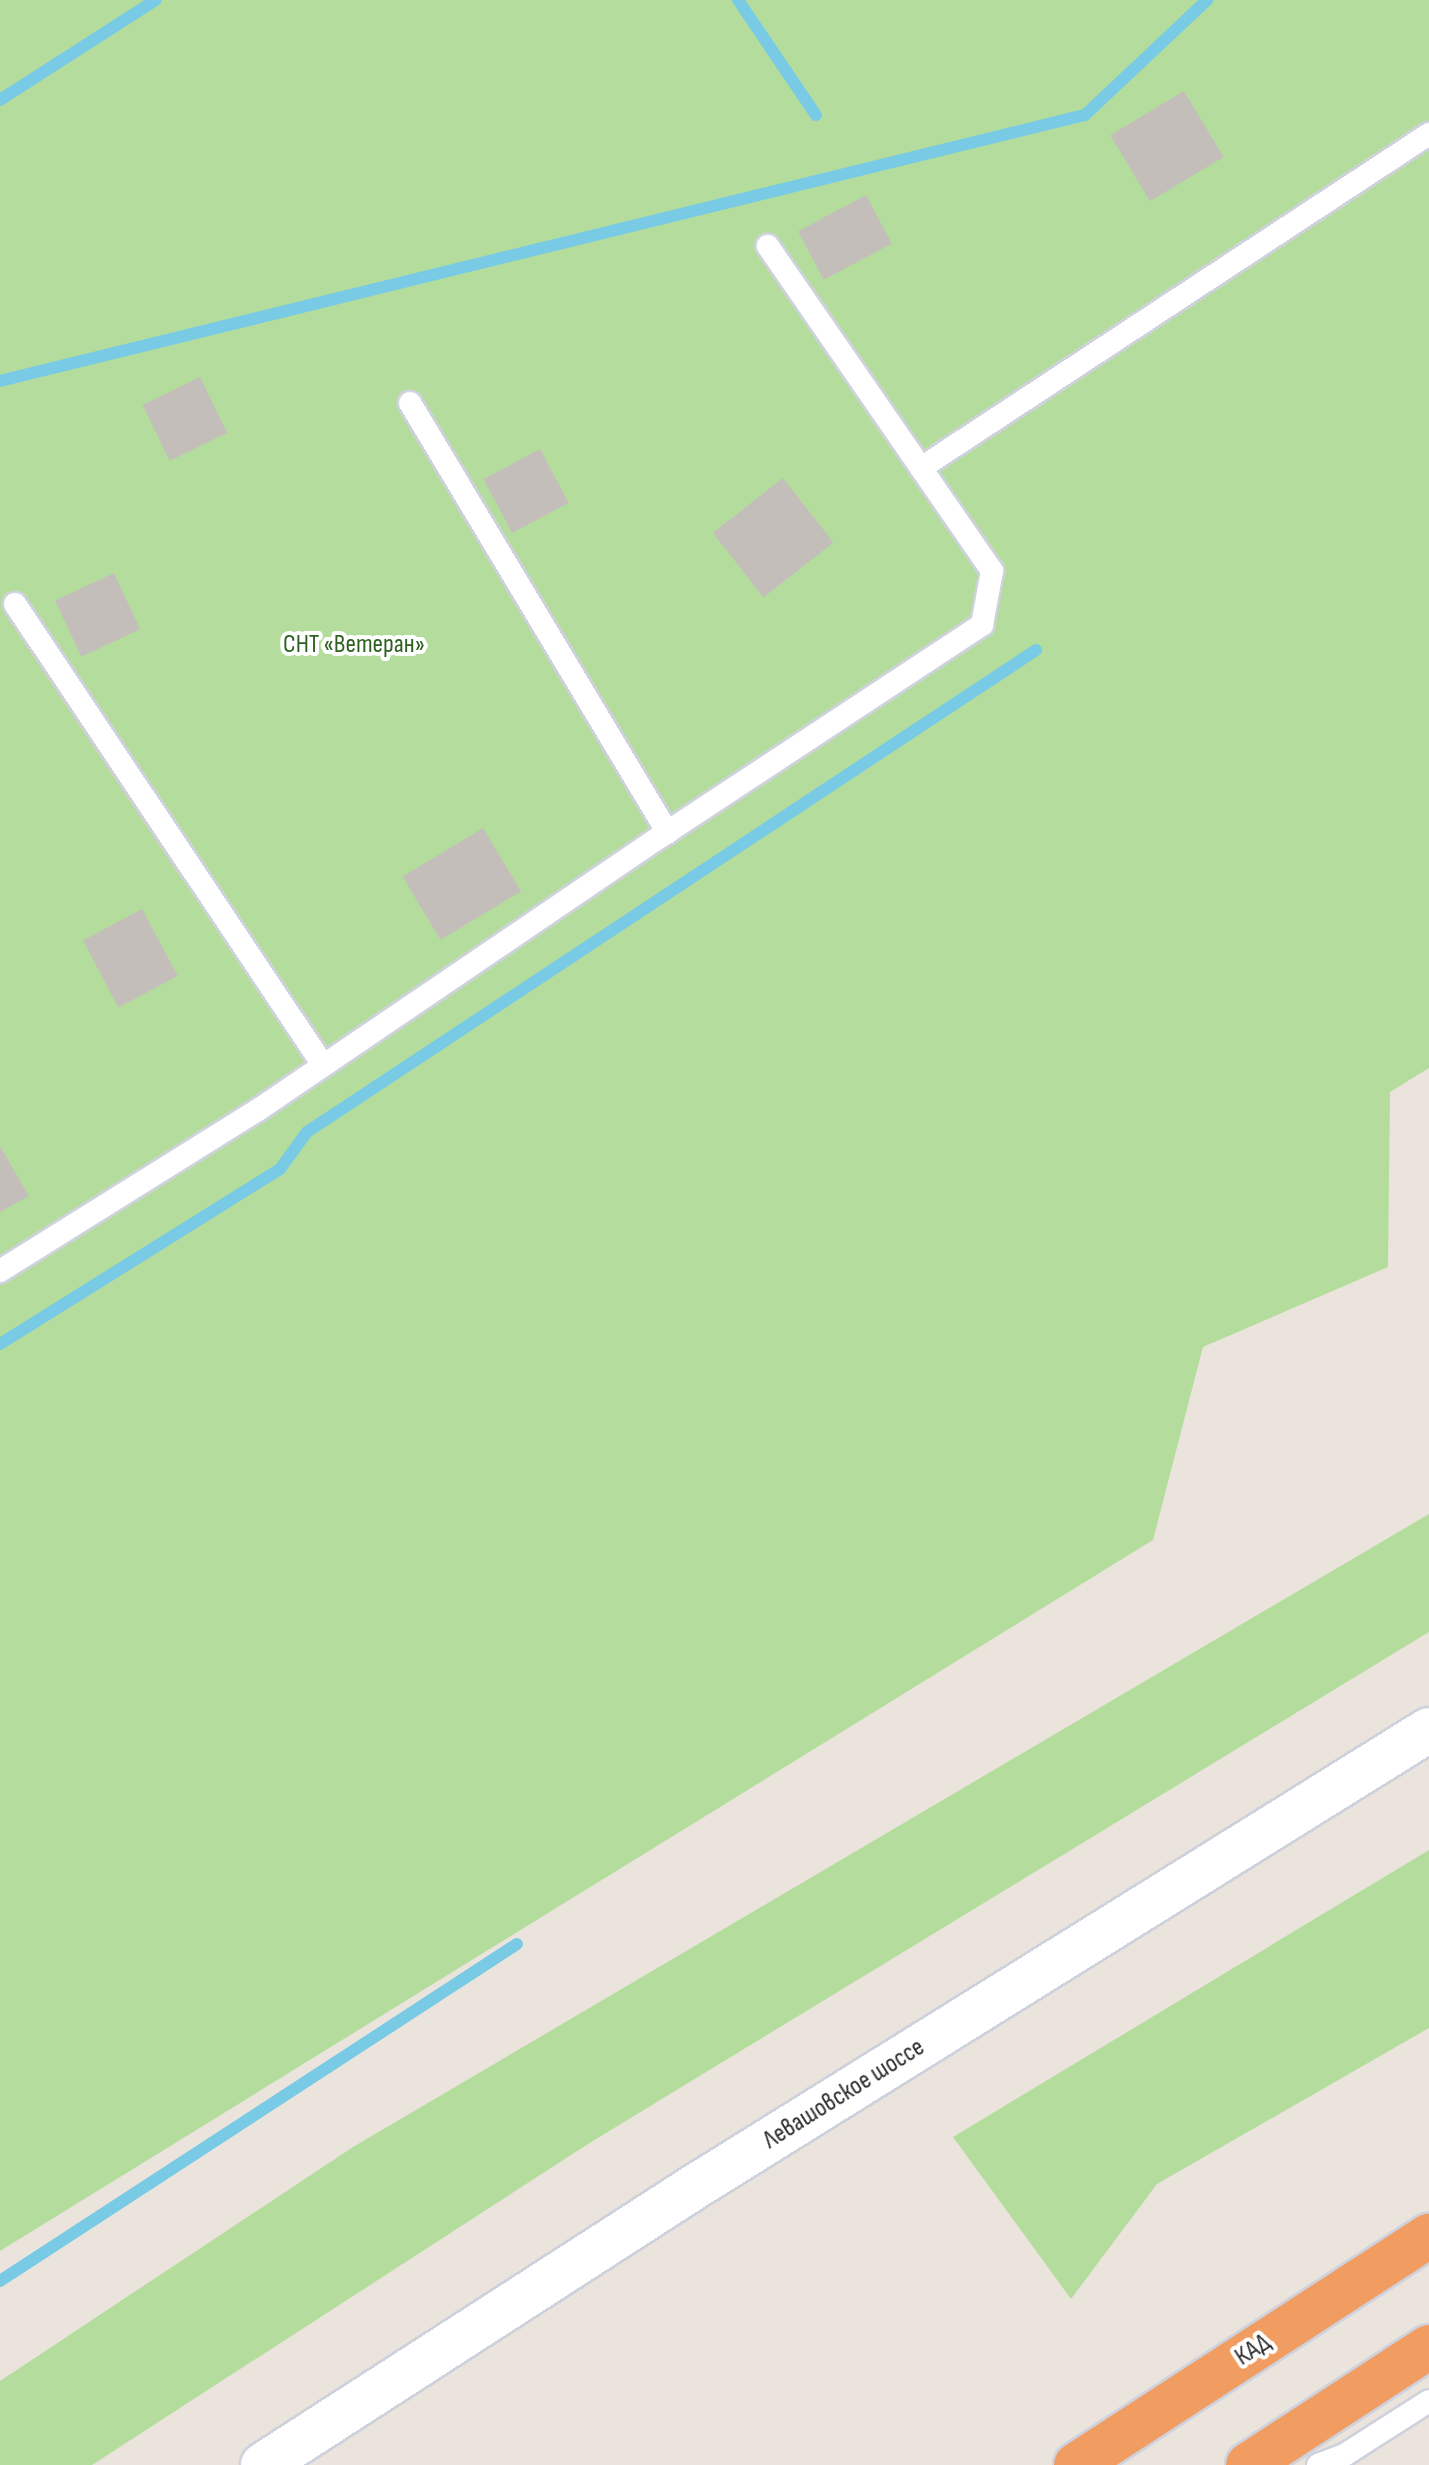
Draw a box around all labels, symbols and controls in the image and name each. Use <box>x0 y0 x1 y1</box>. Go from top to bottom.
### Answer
park label: СНТ «Ветеран» <box>283 629 425 661</box>
street label: Левашовское шоссе <box>758 2032 930 2156</box>
street label: КАД <box>1229 2327 1277 2373</box>

